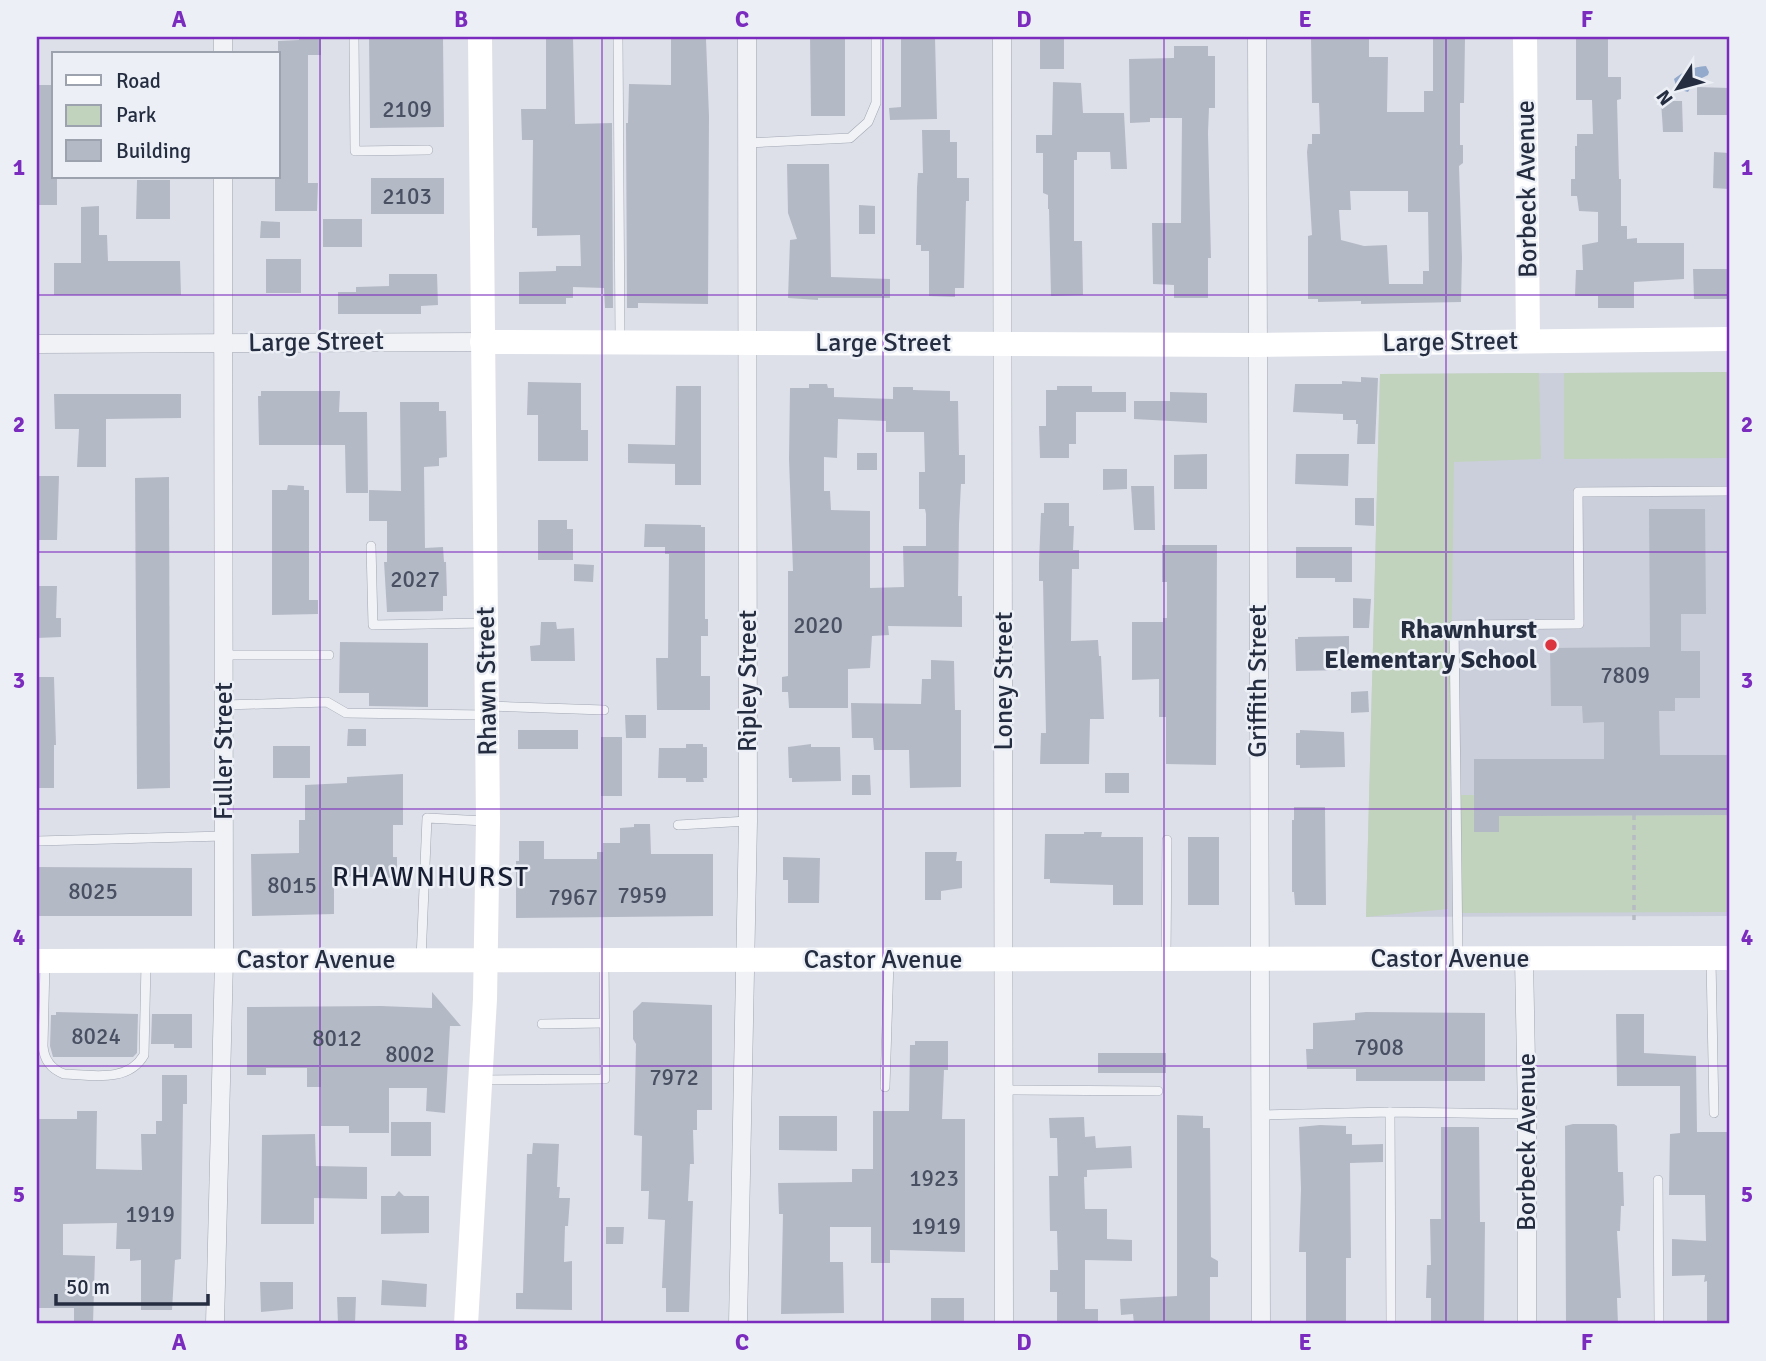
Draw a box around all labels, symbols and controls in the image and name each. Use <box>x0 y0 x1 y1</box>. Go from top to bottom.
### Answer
text: A <box>172 5 187 34</box>
text: B <box>454 5 468 34</box>
text: C <box>735 5 749 34</box>
text: D <box>1016 5 1032 34</box>
text: E <box>1298 5 1312 34</box>
text: F <box>1581 5 1593 34</box>
legend <box>52 52 280 178</box>
north arrow <box>1644 52 1714 122</box>
text: Road <box>116 68 161 94</box>
text: N <box>1651 85 1679 110</box>
house number: 2109 <box>382 95 432 124</box>
street label: Borbeck Avenue <box>1509 100 1545 278</box>
text: Park <box>116 102 157 128</box>
text: Building <box>116 138 191 164</box>
text: 1 <box>13 153 25 182</box>
text: 1 <box>1741 153 1753 182</box>
house number: 2103 <box>382 182 432 211</box>
street label: Large Street <box>248 325 384 359</box>
street label: Large Street <box>1382 325 1518 359</box>
street label: Large Street <box>815 327 951 359</box>
text: 2 <box>13 410 25 439</box>
text: 2 <box>1741 410 1753 439</box>
house number: 2027 <box>390 565 440 594</box>
street label: Griffith Street <box>1242 604 1274 758</box>
street label: Rhawn Street <box>470 606 504 756</box>
street label: Ripley Street <box>732 610 764 752</box>
house number: 2020 <box>793 611 843 640</box>
street label: Loney Street <box>988 612 1020 750</box>
place label: Rhawnhurst Elementary School <box>1324 614 1537 676</box>
marker: Rhawnhurst Elementary School <box>1543 637 1559 653</box>
house number: 7809 <box>1600 661 1650 690</box>
text: 3 <box>13 666 25 695</box>
text: 3 <box>1741 666 1753 695</box>
street label: Fuller Street <box>208 682 240 820</box>
district label: RHAWNHURST <box>332 860 530 894</box>
house number: 8015 <box>267 871 317 900</box>
house number: 8025 <box>68 877 118 906</box>
house number: 7959 <box>617 881 667 910</box>
house number: 7967 <box>548 883 598 912</box>
text: 4 <box>13 923 25 952</box>
text: 4 <box>1741 923 1753 952</box>
street label: Castor Avenue <box>1370 943 1530 975</box>
street label: Castor Avenue <box>236 944 396 976</box>
street label: Castor Avenue <box>803 944 963 976</box>
house number: 8024 <box>71 1022 121 1051</box>
house number: 8012 <box>312 1024 362 1053</box>
house number: 7908 <box>1354 1033 1404 1062</box>
house number: 8002 <box>385 1040 435 1069</box>
street label: Borbeck Avenue <box>1511 1053 1543 1231</box>
house number: 7972 <box>649 1063 699 1092</box>
house number: 1923 <box>909 1164 959 1193</box>
text: 5 <box>13 1180 25 1209</box>
text: 5 <box>1741 1180 1753 1209</box>
house number: 1919 <box>125 1200 175 1229</box>
house number: 1919 <box>911 1212 961 1241</box>
scale bar <box>56 1263 208 1307</box>
text: 50 m <box>66 1274 110 1300</box>
text: A <box>172 1328 187 1357</box>
text: B <box>454 1328 468 1357</box>
text: C <box>735 1328 749 1357</box>
text: D <box>1016 1328 1032 1357</box>
text: E <box>1298 1328 1312 1357</box>
text: F <box>1581 1328 1593 1357</box>

